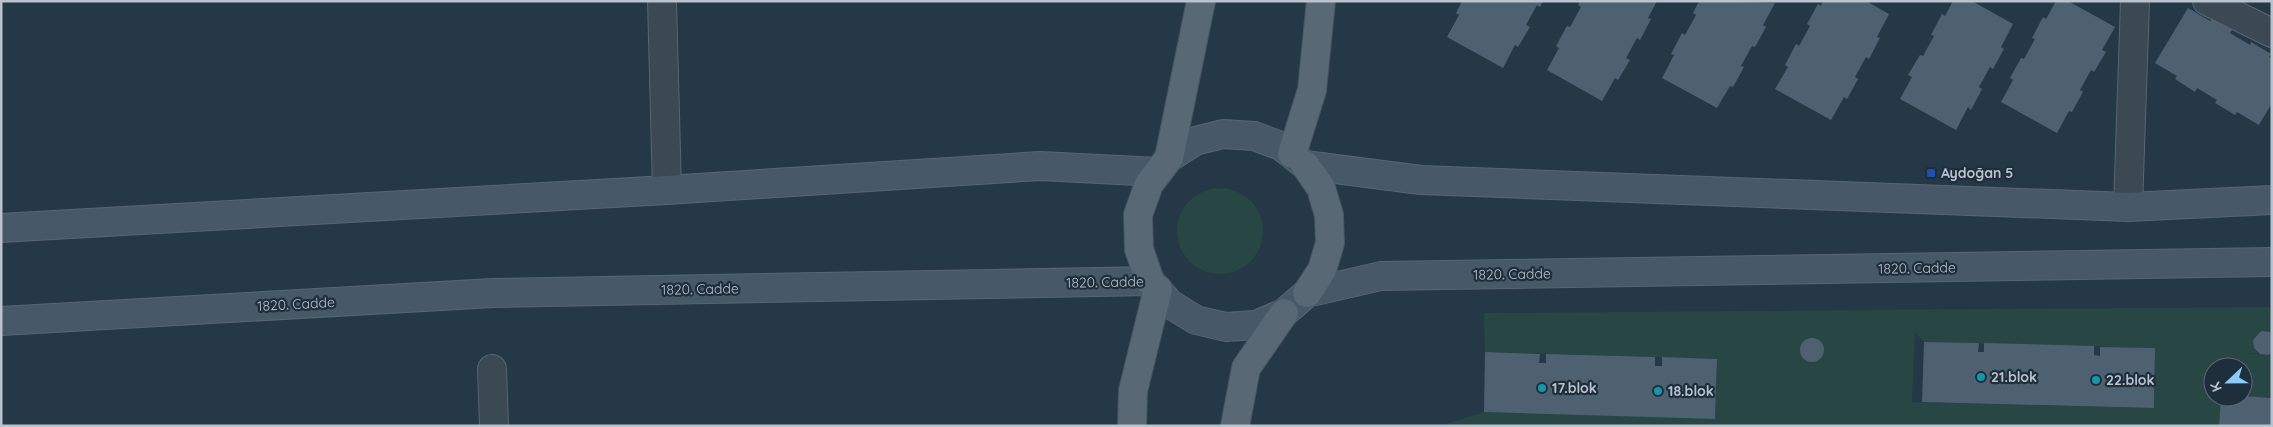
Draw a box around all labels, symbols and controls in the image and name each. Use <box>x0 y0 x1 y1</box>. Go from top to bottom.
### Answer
place label: Aydoğan 5 <box>1941 164 2013 182</box>
marker: Aydoğan 5 <box>1925 167 1937 179</box>
street label: 1820. Cadde <box>1878 258 1956 278</box>
street label: 1820. Cadde <box>1473 264 1551 284</box>
street label: 1820. Cadde <box>1066 272 1144 292</box>
street label: 1820. Cadde <box>661 279 739 299</box>
street label: 1820. Cadde <box>257 293 335 315</box>
north arrow <box>2203 357 2253 407</box>
place label: 21.blok <box>1991 368 2037 386</box>
marker: 21.blok <box>1975 371 1987 383</box>
place label: 22.blok <box>2106 371 2155 389</box>
marker: 22.blok <box>2090 374 2102 386</box>
place label: 17.blok <box>1552 379 1597 397</box>
text: K <box>2206 379 2226 394</box>
marker: 17.blok <box>1536 382 1548 394</box>
place label: 18.blok <box>1668 382 1714 400</box>
marker: 18.blok <box>1652 385 1664 397</box>

